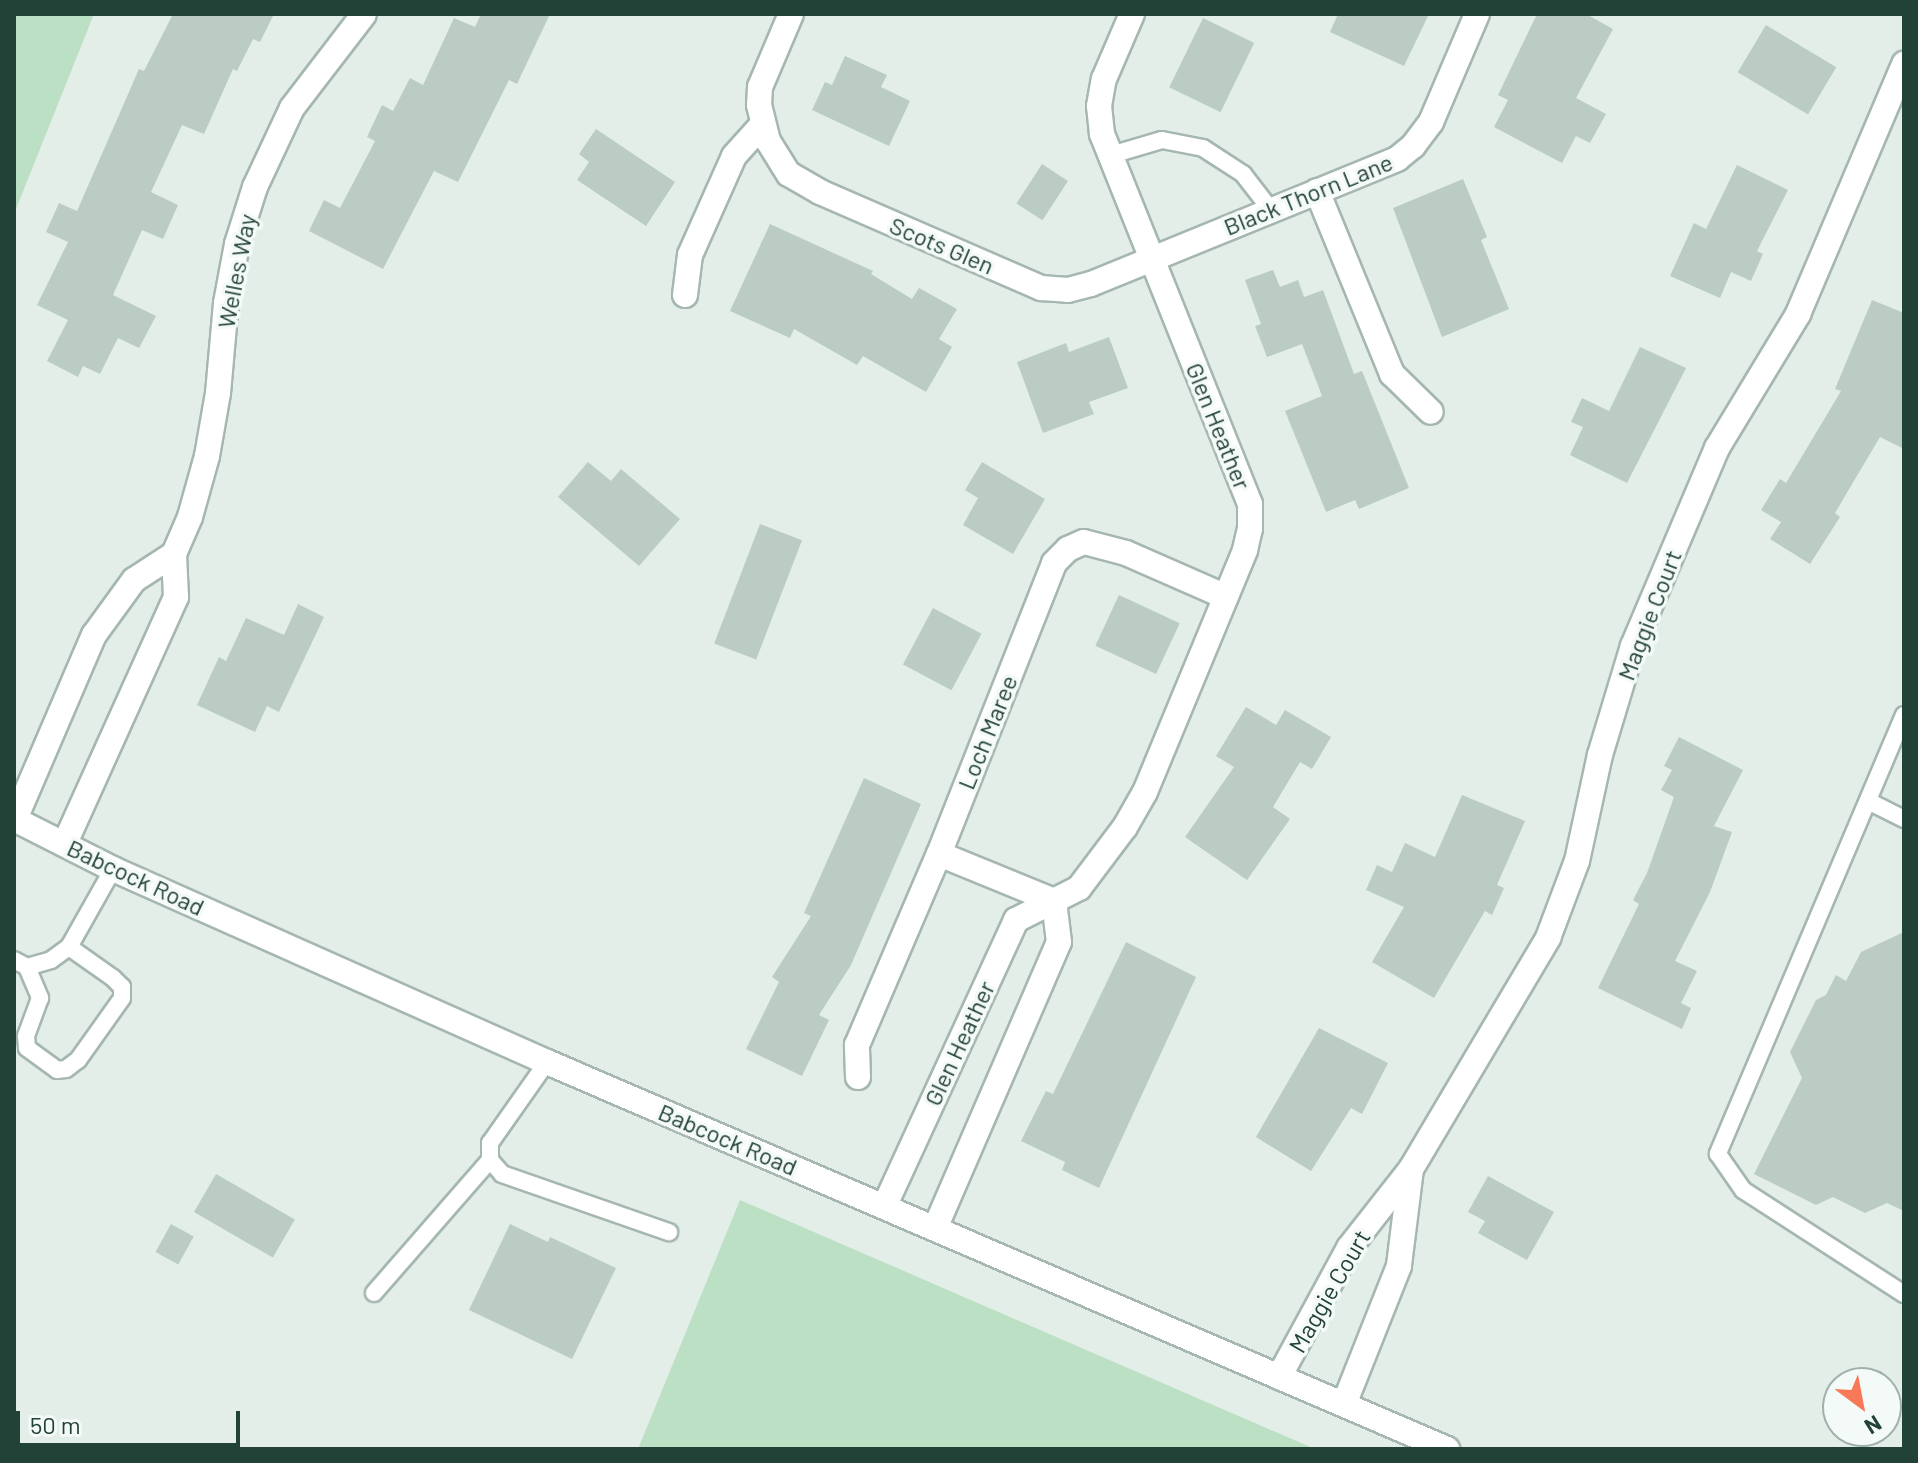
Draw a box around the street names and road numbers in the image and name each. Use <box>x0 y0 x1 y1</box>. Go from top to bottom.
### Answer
street label: Black Thorn Lane <box>1219 147 1397 241</box>
street label: Scots Glen <box>886 210 998 280</box>
street label: Welles Way <box>211 211 261 331</box>
street label: Glen Heather <box>1180 358 1258 494</box>
street label: Maggie Court <box>1611 546 1687 684</box>
street label: Loch Maree <box>951 671 1023 793</box>
street label: Babcock Road <box>63 833 209 921</box>
street label: Glen Heather <box>918 976 1000 1110</box>
street label: Babcock Road <box>654 1097 802 1181</box>
street label: Maggie Court <box>1282 1224 1376 1358</box>

